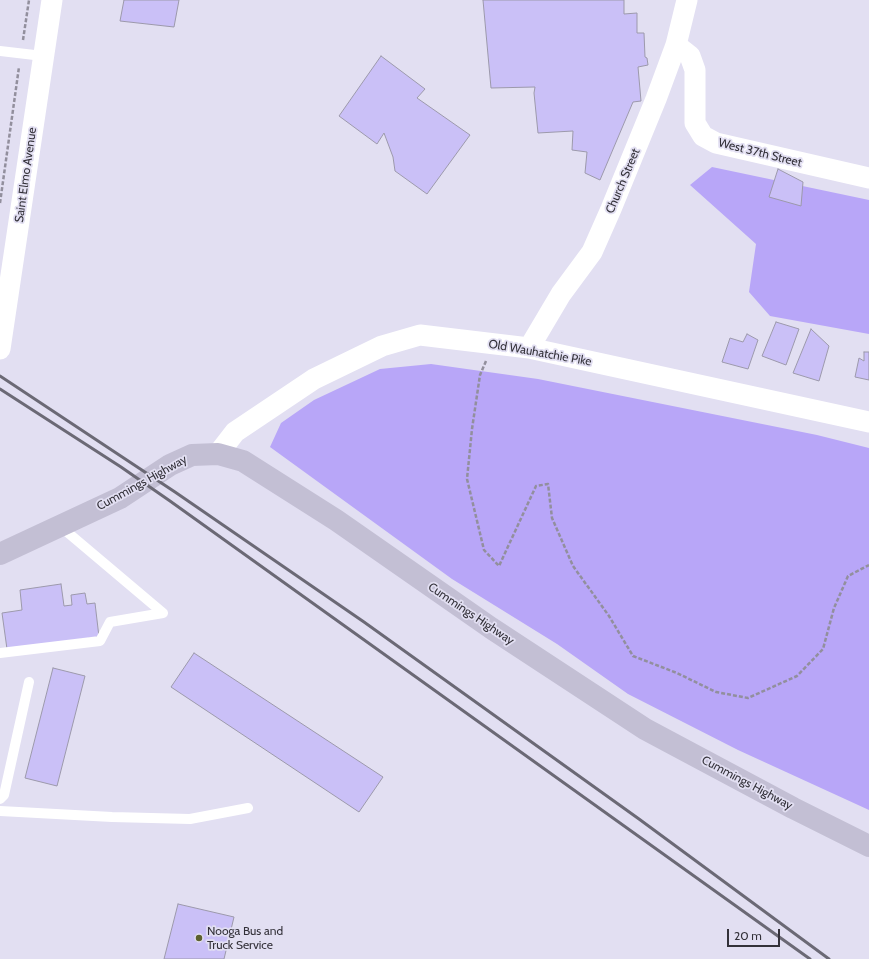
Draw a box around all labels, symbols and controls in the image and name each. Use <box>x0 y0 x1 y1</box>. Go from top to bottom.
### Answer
street label: Saint Elmo Avenue <box>12 126 40 224</box>
street label: West 37th Street <box>717 136 803 170</box>
street label: Church Street <box>603 146 643 216</box>
street label: Old Wauhatchie Pike <box>487 337 593 369</box>
street label: Cummings Highway <box>94 452 190 514</box>
street label: Cummings Highway <box>425 580 517 648</box>
street label: Cummings Highway <box>699 753 795 813</box>
scale bar <box>729 921 782 947</box>
place label: Nooga Bus and Truck Service <box>207 924 283 952</box>
text: 20 m <box>734 928 762 943</box>
marker: Nooga Bus and Truck Service <box>194 933 204 943</box>

